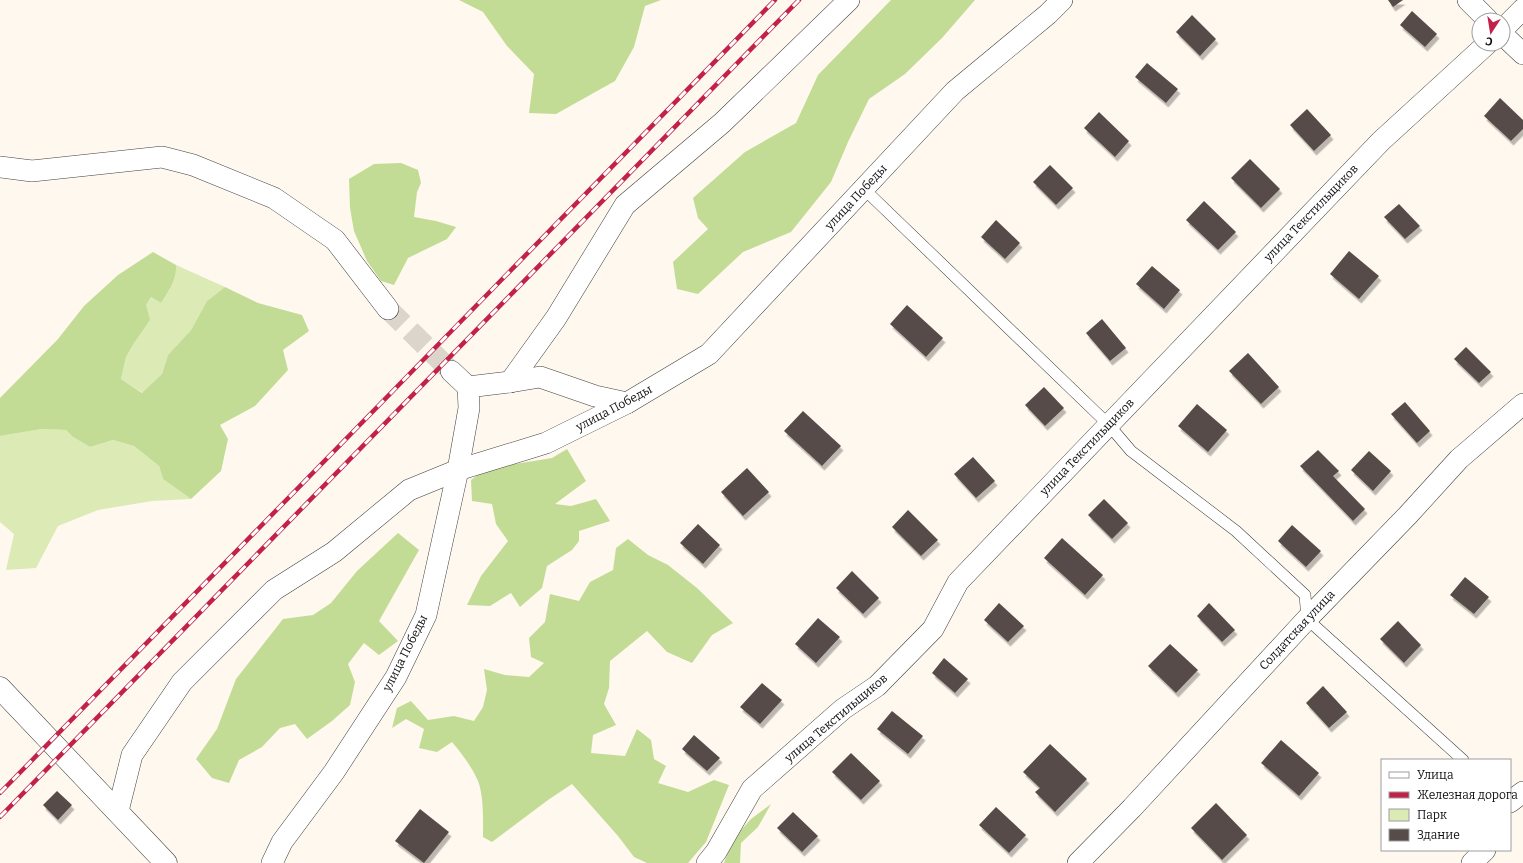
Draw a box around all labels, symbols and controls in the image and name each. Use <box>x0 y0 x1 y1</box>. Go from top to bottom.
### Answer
north arrow <box>1471 12 1511 52</box>
text: С <box>1484 34 1494 48</box>
street label: улица Победы <box>822 161 890 233</box>
street label: улица Текстильщиков <box>1260 161 1361 265</box>
street label: улица Победы <box>573 382 655 434</box>
street label: улица Текстильщиков <box>1036 395 1137 499</box>
street label: Солдатская улица <box>1256 587 1338 673</box>
street label: улица Победы <box>379 612 431 694</box>
street label: улица Текстильщиков <box>781 671 890 766</box>
legend <box>1381 759 1511 851</box>
text: Улица <box>1417 768 1454 782</box>
text: Железная дорога <box>1417 788 1518 802</box>
text: Парк <box>1417 808 1447 822</box>
text: Здание <box>1417 828 1460 842</box>

